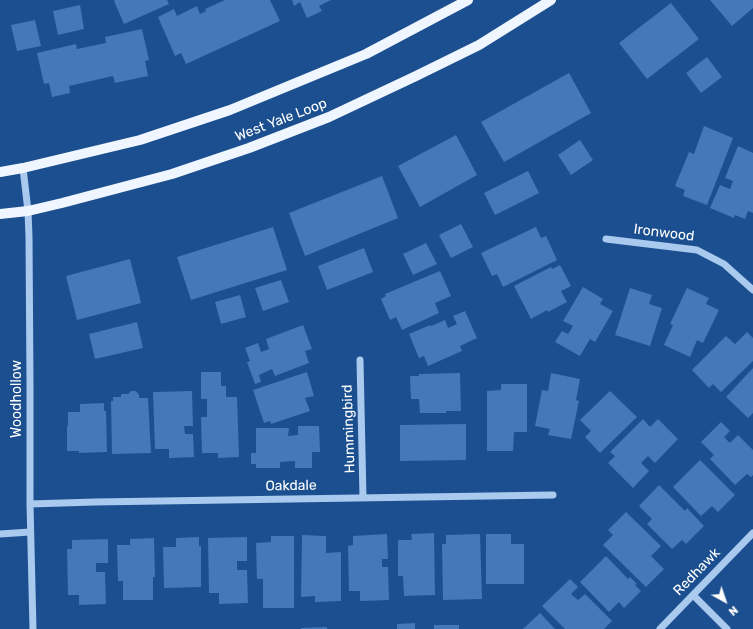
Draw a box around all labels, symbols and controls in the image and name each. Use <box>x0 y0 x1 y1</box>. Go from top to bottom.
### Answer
street label: West Yale Loop <box>233 95 329 145</box>
street label: Ironwood <box>633 221 695 245</box>
street label: Woodhollow <box>9 360 25 438</box>
street label: Hummingbird <box>339 384 359 474</box>
street label: Oakdale <box>265 477 317 495</box>
street label: Redhawk <box>670 545 724 599</box>
north arrow <box>705 581 745 621</box>
text: N <box>726 603 740 618</box>

